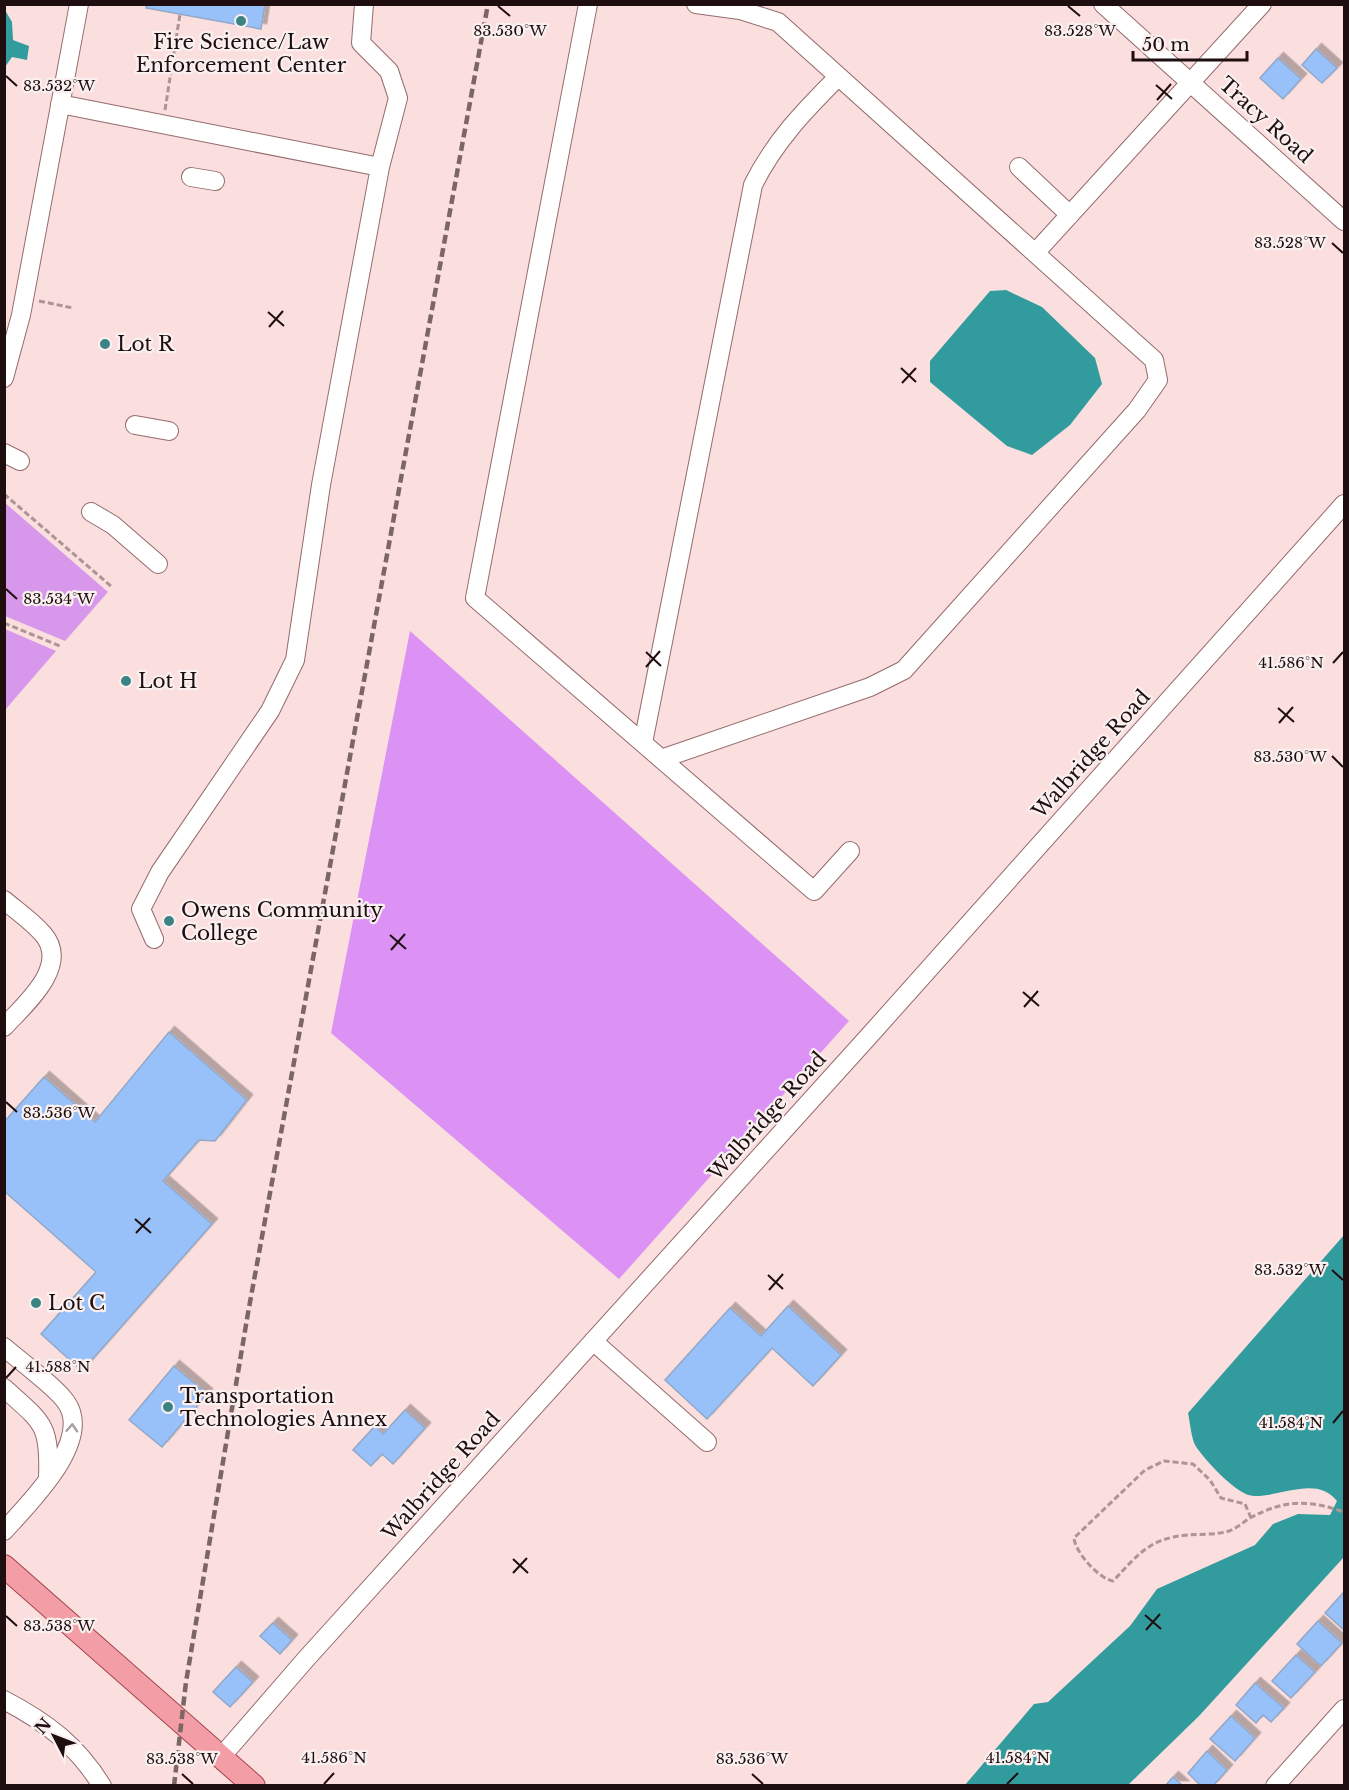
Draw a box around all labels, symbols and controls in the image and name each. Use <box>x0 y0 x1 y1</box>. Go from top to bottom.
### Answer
marker: Fire Science/Law Enforcement Center <box>234 14 248 28</box>
text: 83.530°W <box>473 21 547 40</box>
text: 83.528°W <box>1044 21 1116 40</box>
scale bar <box>1133 24 1247 62</box>
place label: Fire Science/Law Enforcement Center <box>136 30 347 77</box>
text: 50 m <box>1142 34 1190 56</box>
street label: Tracy Road <box>1214 72 1318 168</box>
text: 83.532°W <box>23 76 95 95</box>
text: 83.528°W <box>1254 233 1326 252</box>
place label: Lot R <box>117 332 175 356</box>
marker: Lot R <box>98 337 112 351</box>
text: 83.534°W <box>23 589 95 608</box>
text: 41.586°N <box>1258 653 1324 672</box>
place label: Lot H <box>138 669 197 693</box>
marker: Lot H <box>119 674 133 688</box>
street label: Walbridge Road <box>1026 685 1155 824</box>
text: 83.530°W <box>1253 747 1327 766</box>
place label: Owens Community College <box>181 898 383 945</box>
marker: Owens Community College <box>162 914 176 928</box>
street label: Walbridge Road <box>702 1047 831 1186</box>
text: 83.536°W <box>23 1103 96 1122</box>
text: 83.532°W <box>1254 1260 1326 1279</box>
place label: Lot C <box>48 1291 105 1315</box>
marker: Lot C <box>29 1296 43 1310</box>
text: 41.588°N <box>26 1357 90 1376</box>
place label: Transportation Technologies Annex <box>180 1384 387 1431</box>
marker: Transportation Technologies Annex <box>161 1400 175 1414</box>
street label: Walbridge Road <box>376 1407 505 1546</box>
text: 41.584°N <box>1259 1413 1323 1432</box>
one-way arrow <box>65 1423 78 1432</box>
text: 83.538°W <box>23 1616 95 1635</box>
north arrow <box>24 1706 84 1766</box>
text: N <box>30 1714 55 1738</box>
text: 41.586°N <box>301 1748 367 1767</box>
text: 41.584°N <box>986 1748 1050 1767</box>
text: 83.538°W <box>146 1749 218 1768</box>
text: 83.536°W <box>716 1749 789 1768</box>

